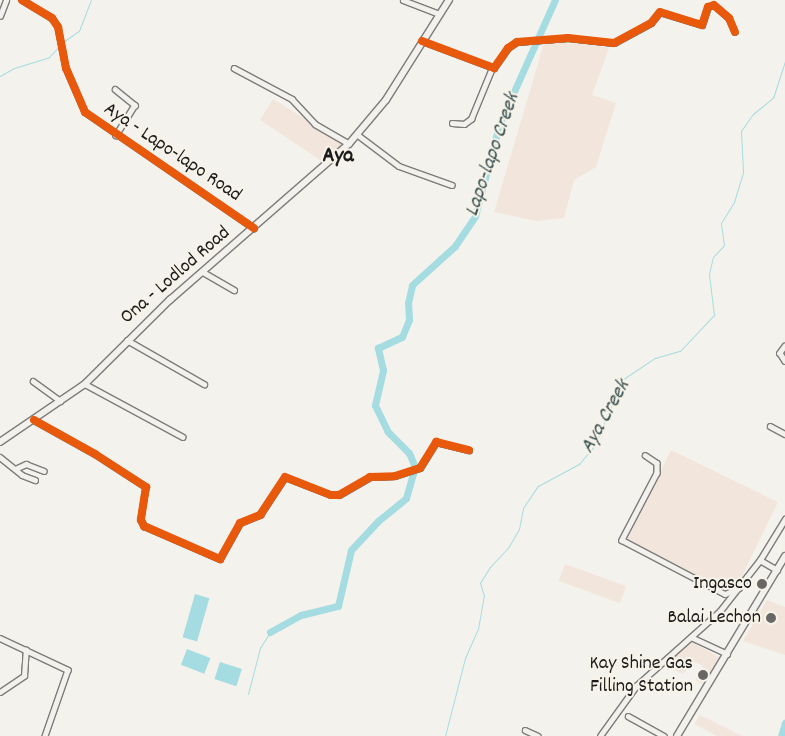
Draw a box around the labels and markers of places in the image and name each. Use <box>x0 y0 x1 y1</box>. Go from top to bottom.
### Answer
place label: Ingasco <box>693 572 752 596</box>
marker: Ingasco <box>756 578 768 590</box>
place label: Balai Lechon <box>667 606 761 630</box>
marker: Balai Lechon <box>765 612 777 624</box>
place label: Kay Shine Gas Filling Station <box>590 652 693 699</box>
marker: Kay Shine Gas Filling Station <box>697 669 709 681</box>

